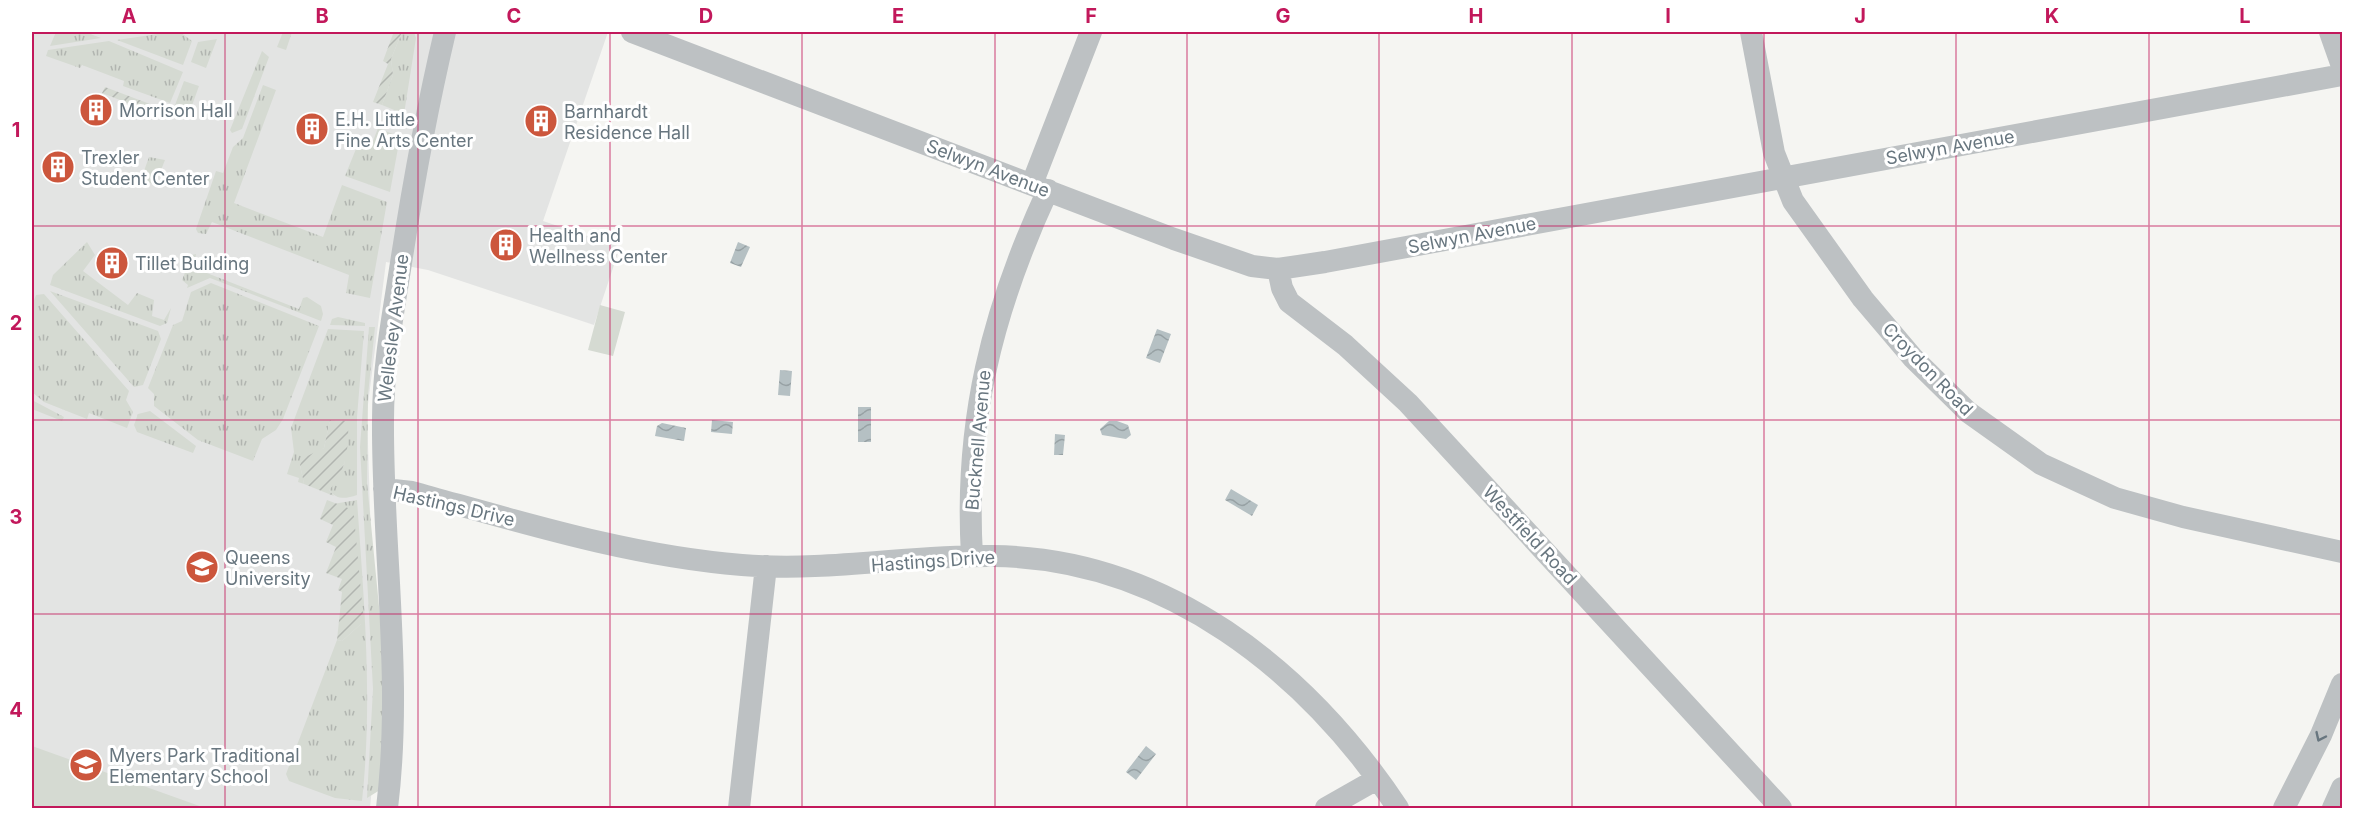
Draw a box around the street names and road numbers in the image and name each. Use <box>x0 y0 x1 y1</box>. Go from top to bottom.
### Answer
street label: Selwyn Avenue <box>1884 125 2016 169</box>
street label: Selwyn Avenue <box>923 135 1053 201</box>
street label: Selwyn Avenue <box>1406 212 1538 258</box>
street label: Wellesley Avenue <box>374 253 412 403</box>
street label: Croydon Road <box>1879 318 1977 420</box>
street label: Bucknell Avenue <box>961 369 995 511</box>
street label: Westfield Road <box>1479 481 1581 589</box>
street label: Hastings Drive <box>391 482 517 530</box>
street label: Hastings Drive <box>870 546 996 576</box>

